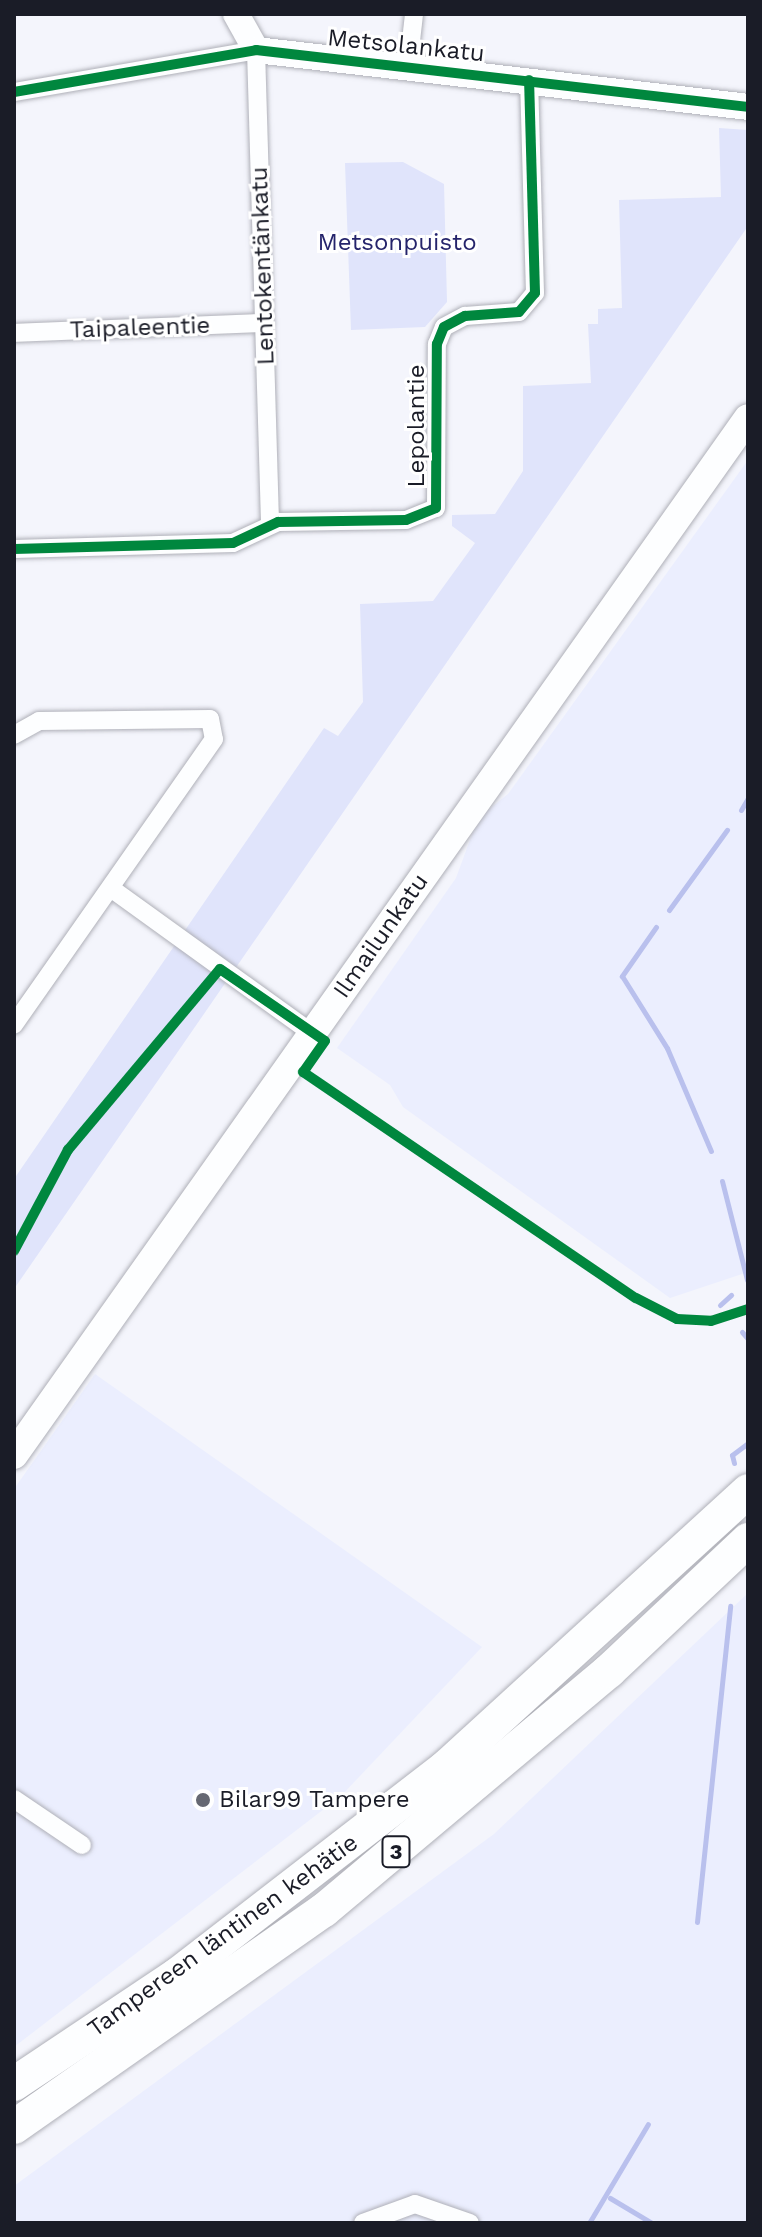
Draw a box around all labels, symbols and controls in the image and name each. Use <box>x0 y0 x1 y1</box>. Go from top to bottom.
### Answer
street label: Metsolankatu <box>326 23 486 69</box>
street label: Lentokentänkatu <box>245 166 281 366</box>
park label: Metsonpuisto <box>317 229 477 257</box>
street label: Taipaleentie <box>69 311 211 345</box>
street label: Lepolantie <box>403 364 431 488</box>
street label: Ilmailunkatu <box>327 868 435 1004</box>
place label: Bilar99 Tampere <box>219 1786 410 1814</box>
marker: Bilar99 Tampere <box>194 1791 212 1809</box>
street label: Tampereen läntinen kehätie <box>82 1828 364 2044</box>
road number: 3 <box>380 1834 412 1870</box>

